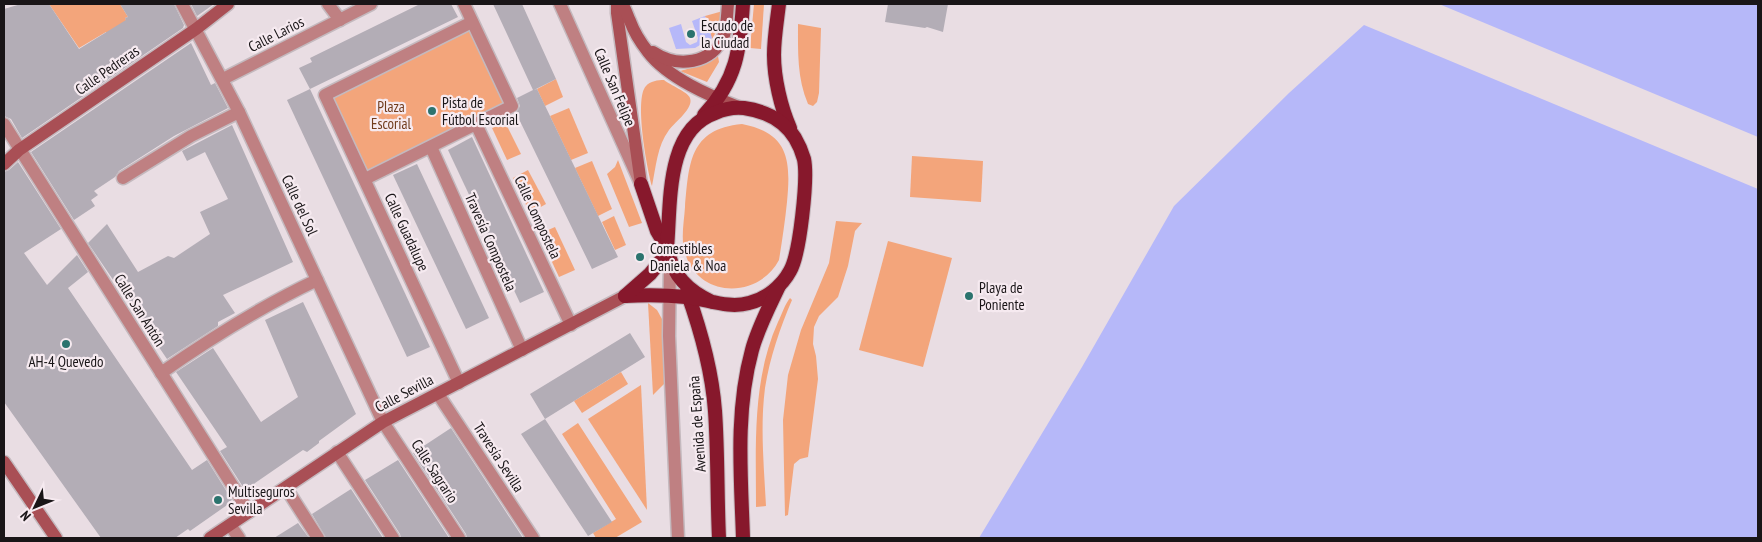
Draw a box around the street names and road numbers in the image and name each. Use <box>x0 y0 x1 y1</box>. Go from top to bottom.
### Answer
street label: Calle Larios <box>245 12 307 56</box>
street label: Calle Pedreras <box>71 41 143 99</box>
street label: Calle San Felipe <box>590 45 640 129</box>
street label: Calle del Sol <box>278 172 323 239</box>
street label: Calle Compostela <box>510 172 566 262</box>
street label: Calle Guadalupe <box>381 190 433 274</box>
street label: Travesía Compostela <box>461 190 521 294</box>
street label: Calle San Antón <box>110 270 170 350</box>
street label: Calle Sevilla <box>372 370 436 416</box>
street label: Avenida de España <box>684 375 710 473</box>
street label: Travesía Sevilla <box>469 418 529 496</box>
street label: Calle Sagrario <box>407 436 463 506</box>

